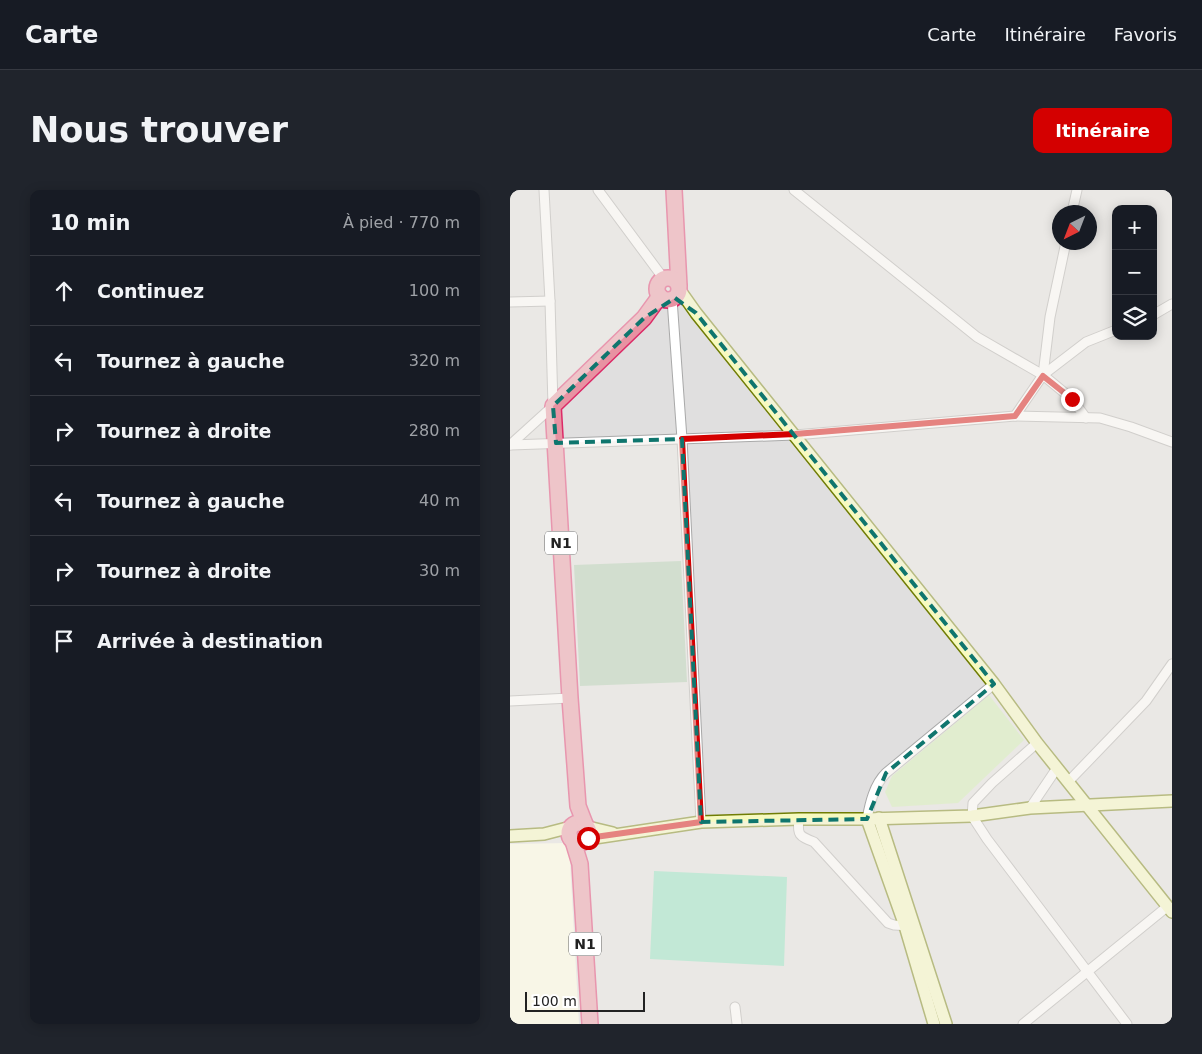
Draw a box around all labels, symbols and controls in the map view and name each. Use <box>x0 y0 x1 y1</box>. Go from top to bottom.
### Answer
text: Carte <box>25 21 98 49</box>
text: Carte <box>927 24 976 45</box>
text: Itinéraire <box>1004 24 1086 45</box>
text: Favoris <box>1114 24 1177 45</box>
button: Itinéraire <box>1033 108 1172 153</box>
text: Nous trouver <box>30 110 288 150</box>
north arrow <box>1052 205 1097 250</box>
map controls <box>1112 205 1157 340</box>
button: + <box>1112 205 1157 250</box>
text: 10 min <box>50 211 131 235</box>
text: À pied · 770 m <box>343 213 460 232</box>
button: − <box>1112 250 1157 295</box>
icon: ahead <box>50 277 78 305</box>
text: Continuez <box>97 280 204 302</box>
text: 100 m <box>409 281 460 300</box>
button: layers <box>1112 295 1157 340</box>
icon: left <box>50 347 78 375</box>
text: Tournez à gauche <box>97 350 285 372</box>
text: 320 m <box>409 351 460 370</box>
route end <box>1061 388 1084 411</box>
icon: right <box>50 417 78 445</box>
text: Tournez à droite <box>97 420 271 442</box>
text: 280 m <box>409 421 460 440</box>
icon: left <box>50 487 78 515</box>
text: Tournez à gauche <box>97 490 285 512</box>
text: 40 m <box>419 491 460 510</box>
road number: N1 <box>545 532 577 554</box>
icon: right <box>50 557 78 585</box>
text: Tournez à droite <box>97 560 271 582</box>
text: 30 m <box>419 561 460 580</box>
icon: arrive <box>50 627 78 655</box>
text: Arrivée à destination <box>97 630 323 652</box>
route start <box>577 827 600 850</box>
road number: N1 <box>569 932 601 956</box>
scale bar <box>525 989 645 1012</box>
text: 100 m <box>532 993 577 1009</box>

